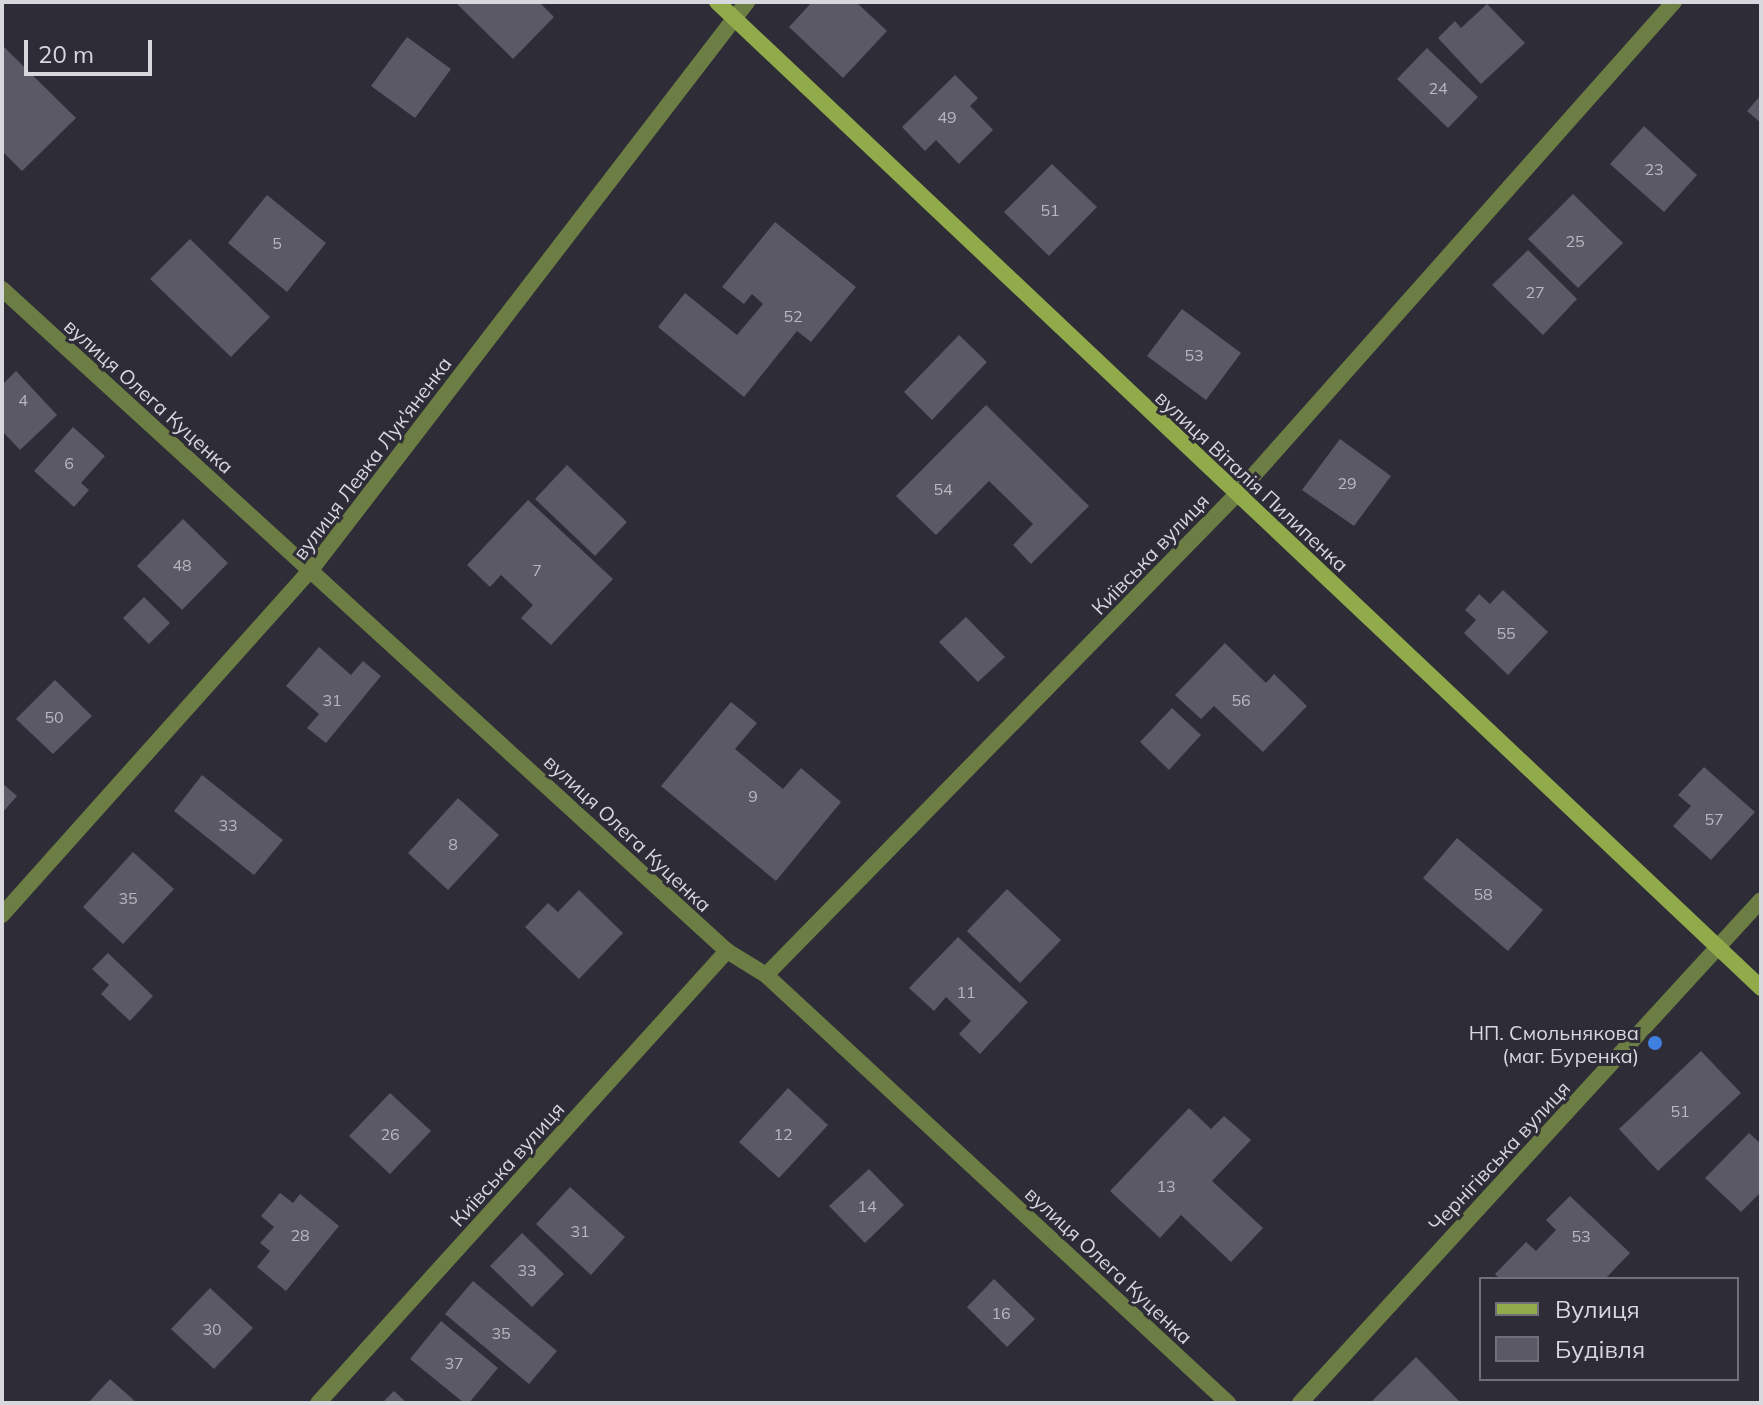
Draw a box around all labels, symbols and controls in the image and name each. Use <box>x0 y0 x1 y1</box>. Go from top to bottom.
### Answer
scale bar <box>28 24 156 74</box>
text: 20 m <box>38 39 94 69</box>
house number: 24 <box>1428 78 1448 98</box>
house number: 49 <box>937 107 957 127</box>
house number: 23 <box>1644 159 1664 179</box>
house number: 51 <box>1040 200 1060 220</box>
house number: 25 <box>1565 231 1585 251</box>
house number: 5 <box>272 233 282 253</box>
house number: 27 <box>1525 282 1545 302</box>
house number: 52 <box>783 306 803 326</box>
street label: вулиця Олега Куценка <box>59 314 239 478</box>
house number: 53 <box>1184 345 1204 365</box>
street label: вулиця Левка Лук'яненка <box>288 352 456 564</box>
street label: вулиця Віталія Пилипенка <box>1151 385 1353 577</box>
house number: 4 <box>18 390 28 410</box>
house number: 6 <box>64 453 74 473</box>
house number: 29 <box>1337 473 1357 493</box>
house number: 54 <box>933 479 953 499</box>
street label: Київська вулиця <box>1086 489 1214 619</box>
house number: 48 <box>172 555 192 575</box>
house number: 7 <box>532 560 542 580</box>
house number: 55 <box>1496 623 1516 643</box>
house number: 31 <box>322 690 342 710</box>
house number: 56 <box>1231 690 1251 710</box>
house number: 50 <box>44 707 64 727</box>
street label: вулиця Олега Куценка <box>540 749 716 917</box>
house number: 9 <box>748 786 758 806</box>
house number: 57 <box>1704 809 1724 829</box>
house number: 33 <box>218 815 238 835</box>
house number: 8 <box>448 834 458 854</box>
house number: 58 <box>1473 884 1493 904</box>
house number: 35 <box>118 888 138 908</box>
house number: 11 <box>956 982 976 1002</box>
place label: НП. Смольнякова (маг. Буренка) <box>1469 1020 1639 1067</box>
marker: НП. Смольнякова (маг. Буренка) <box>1646 1034 1664 1052</box>
street label: Чернігівська вулиця <box>1423 1076 1575 1236</box>
street label: Київська вулиця <box>445 1097 569 1231</box>
house number: 51 <box>1670 1101 1690 1121</box>
house number: 26 <box>380 1124 400 1144</box>
house number: 12 <box>773 1124 793 1144</box>
house number: 13 <box>1156 1176 1176 1196</box>
street label: вулиця Олега Куценка <box>1021 1181 1197 1349</box>
house number: 14 <box>857 1196 877 1216</box>
house number: 31 <box>570 1221 590 1241</box>
house number: 28 <box>290 1225 310 1245</box>
house number: 53 <box>1571 1226 1591 1246</box>
house number: 33 <box>517 1260 537 1280</box>
legend <box>1479 1277 1739 1381</box>
text: Вулиця <box>1555 1294 1640 1324</box>
house number: 16 <box>991 1303 1011 1323</box>
house number: 30 <box>202 1319 222 1339</box>
house number: 35 <box>491 1323 511 1343</box>
text: Будівля <box>1555 1334 1645 1364</box>
house number: 37 <box>444 1353 464 1373</box>

